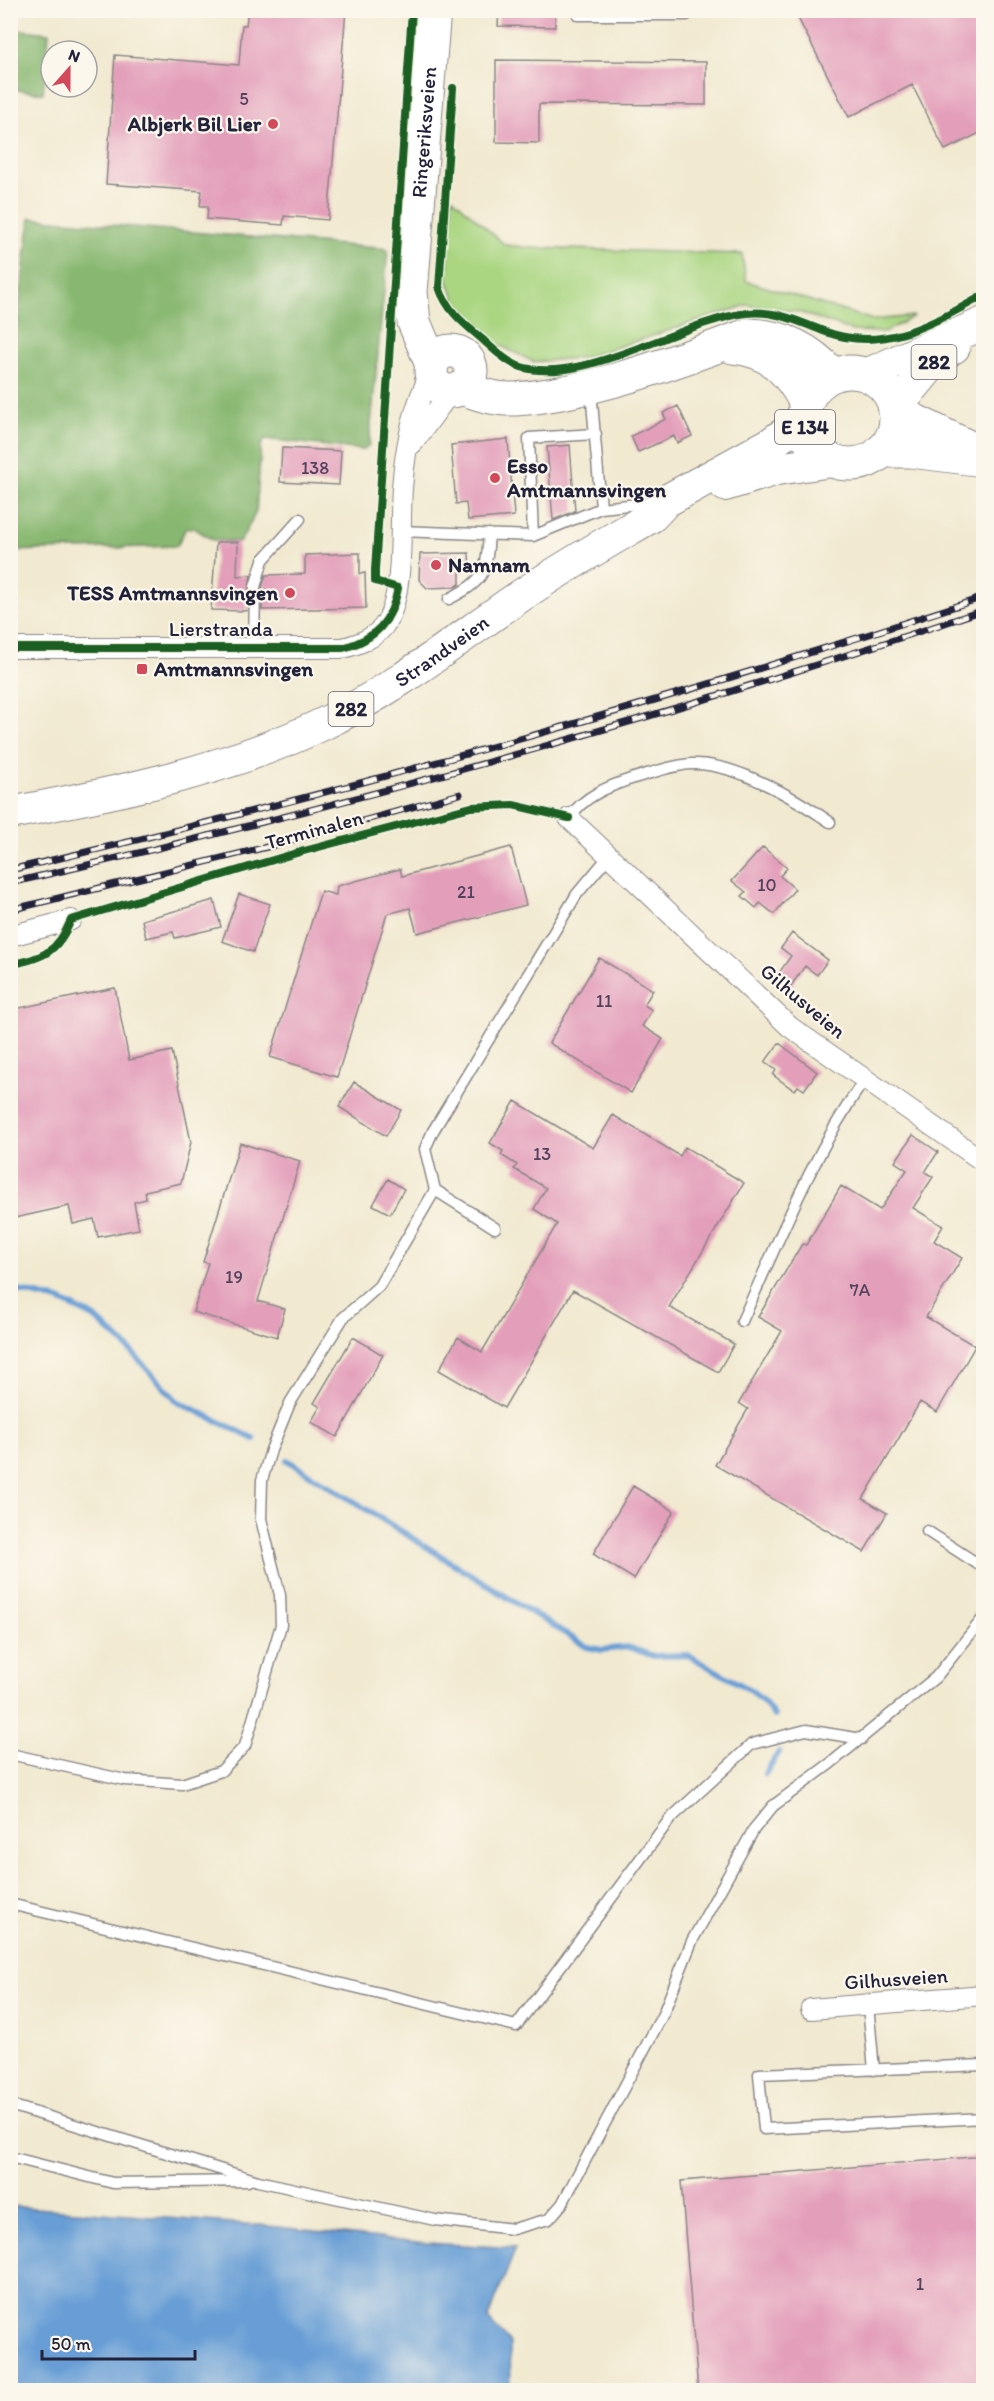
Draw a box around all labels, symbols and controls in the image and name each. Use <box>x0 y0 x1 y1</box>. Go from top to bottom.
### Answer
north arrow <box>39 39 99 99</box>
text: N <box>66 45 83 66</box>
street label: Ringeriksveien <box>406 65 441 199</box>
house number: 5 <box>239 88 249 110</box>
place label: Albjerk Bil Lier <box>127 111 262 137</box>
marker: Albjerk Bil Lier <box>266 117 280 131</box>
road number: 282 <box>912 345 956 379</box>
road number: E 134 <box>775 410 835 444</box>
place label: Esso Amtmannsvingen <box>506 453 666 503</box>
house number: 138 <box>301 457 329 479</box>
marker: Esso Amtmannsvingen <box>488 471 502 485</box>
place label: Namnam <box>448 552 530 577</box>
marker: Namnam <box>429 558 443 572</box>
place label: TESS Amtmannsvingen <box>66 580 278 606</box>
marker: TESS Amtmannsvingen <box>283 586 297 600</box>
street label: Strandveien <box>390 609 494 692</box>
street label: Lierstranda <box>169 616 273 641</box>
place label: Amtmannsvingen <box>153 656 313 682</box>
marker: Amtmannsvingen <box>135 662 149 676</box>
road number: 282 <box>328 692 374 726</box>
street label: Terminalen <box>262 804 366 855</box>
house number: 10 <box>757 874 777 896</box>
house number: 21 <box>457 881 475 903</box>
street label: Gilhusveien <box>756 958 851 1044</box>
house number: 11 <box>596 990 612 1012</box>
house number: 13 <box>533 1143 551 1165</box>
house number: 19 <box>225 1266 243 1288</box>
house number: 7A <box>850 1279 871 1301</box>
street label: Gilhusveien <box>843 1962 949 1995</box>
house number: 1 <box>916 2273 924 2295</box>
scale bar <box>42 2323 195 2361</box>
text: 50 m <box>51 2333 91 2355</box>

